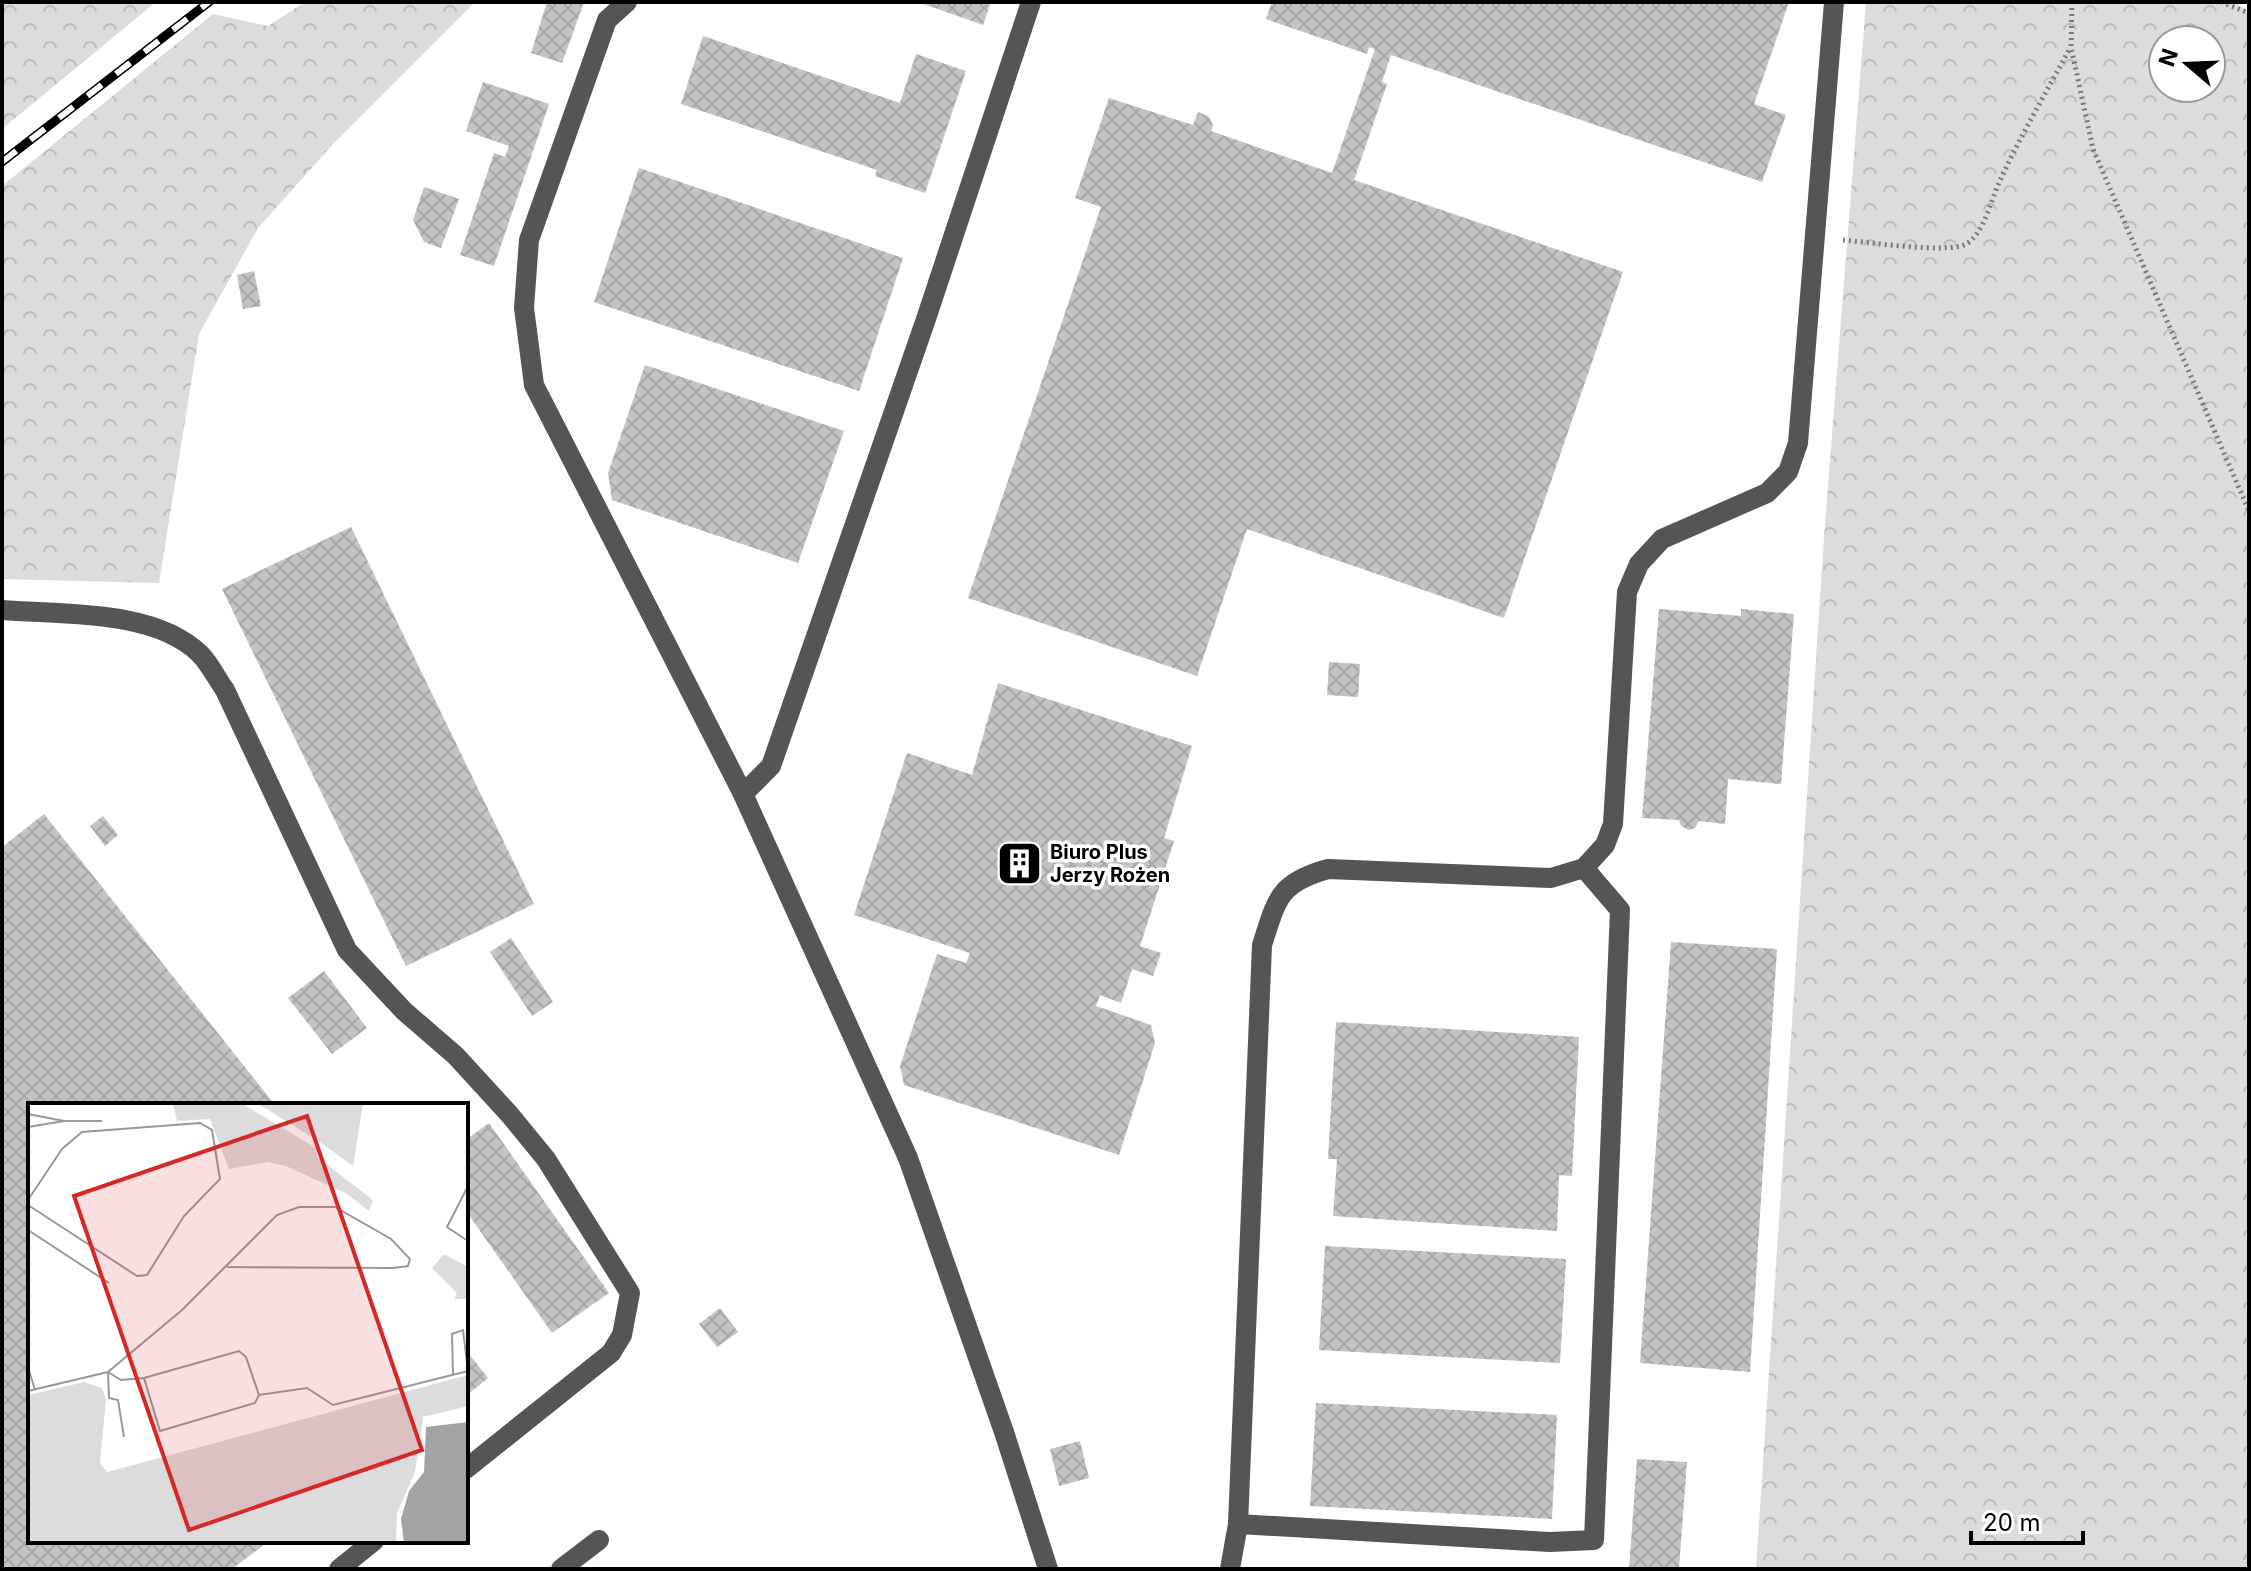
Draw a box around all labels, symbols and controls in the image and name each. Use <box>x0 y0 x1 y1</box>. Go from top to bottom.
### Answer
north arrow <box>2147 24 2227 104</box>
text: N <box>2153 45 2183 70</box>
building icon: Biuro Plus Jerzy Rożen <box>995 839 1043 887</box>
place label: Biuro Plus Jerzy Rożen <box>1050 840 1170 887</box>
inset map <box>28 1103 468 1543</box>
scale bar <box>1971 1495 2083 1545</box>
text: 20 m <box>1983 1508 2041 1537</box>

